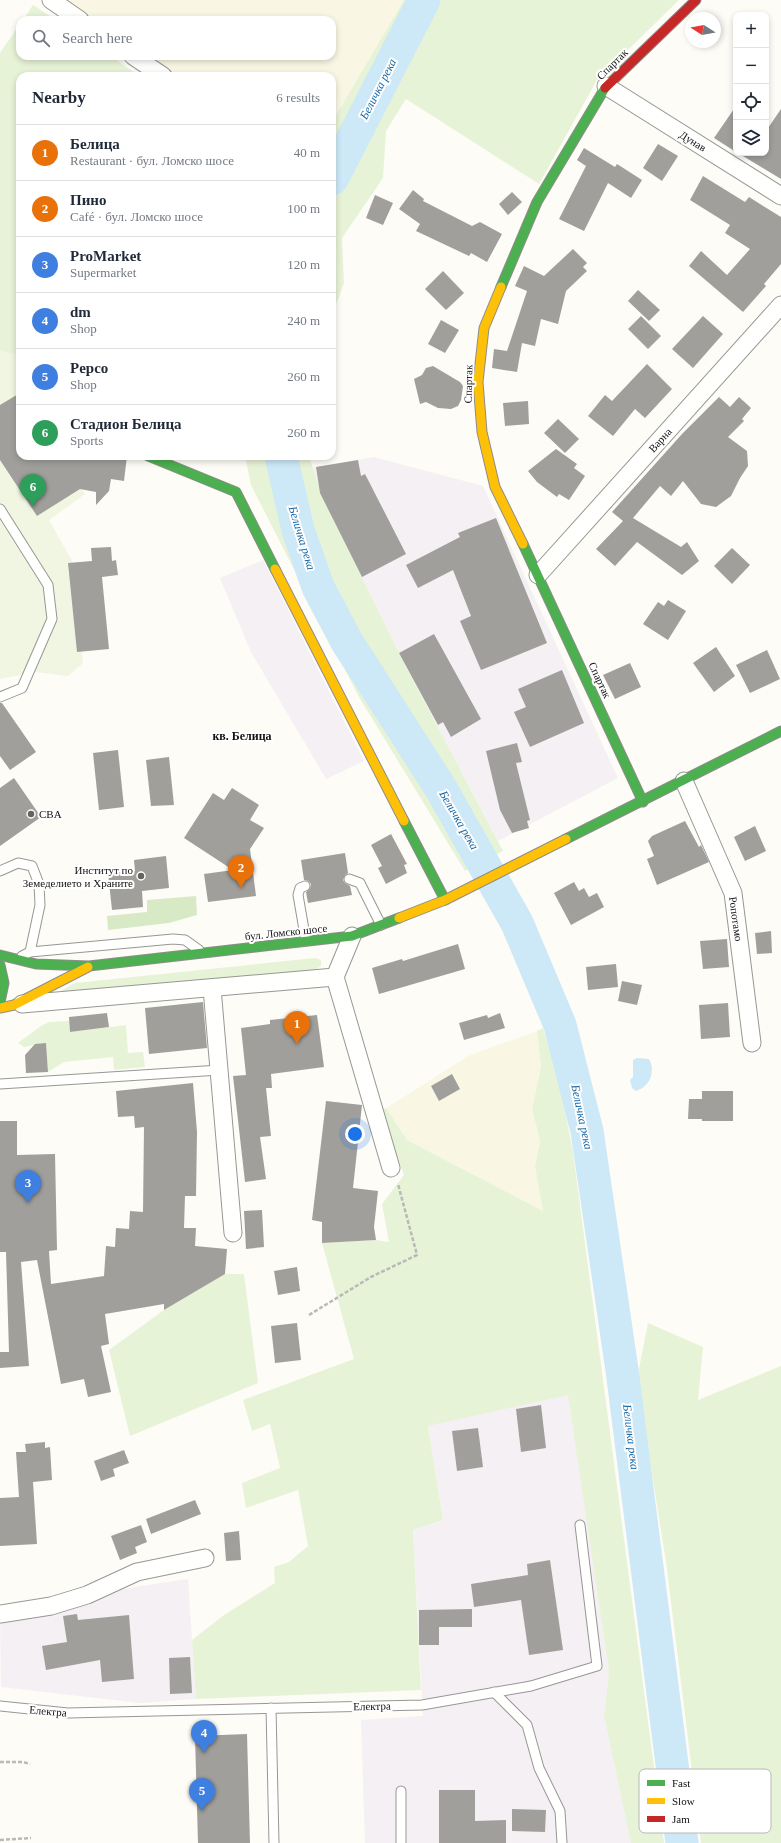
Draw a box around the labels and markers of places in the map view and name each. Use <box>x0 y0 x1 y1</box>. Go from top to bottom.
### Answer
pin: 6 <box>20 474 46 507</box>
place label: CBA <box>39 808 62 820</box>
marker: CBA <box>26 809 36 819</box>
pin: 2 <box>228 855 254 888</box>
place label: Институт по Земеделието и Храните <box>23 864 133 889</box>
marker: Институт по Земеделието и Храните <box>136 871 146 881</box>
pin: 1 <box>284 1011 310 1044</box>
pin: 3 <box>15 1170 41 1203</box>
pin: 4 <box>191 1720 217 1753</box>
pin: 5 <box>189 1778 215 1811</box>

